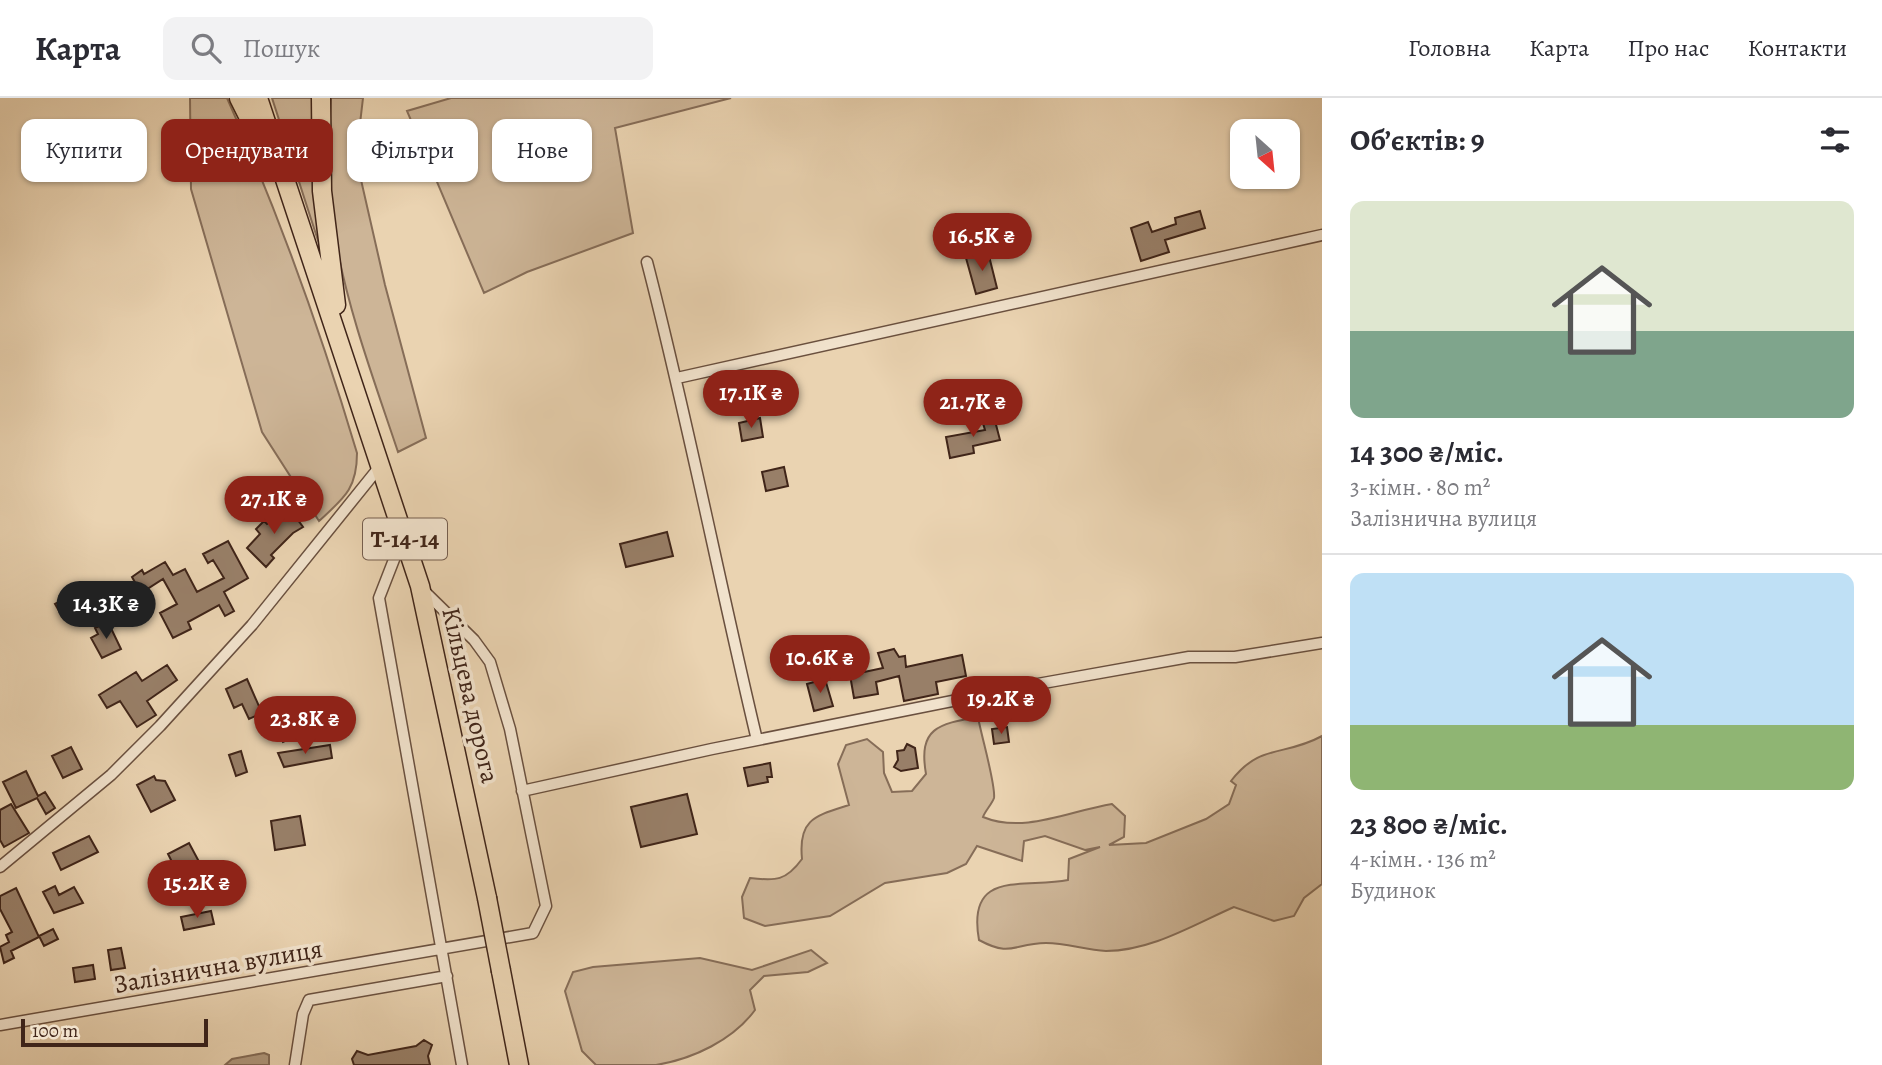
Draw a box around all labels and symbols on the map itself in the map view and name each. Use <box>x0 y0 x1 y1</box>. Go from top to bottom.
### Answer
north arrow <box>1230 119 1300 189</box>
pin: 16.5K ₴ <box>917 214 1047 273</box>
pin: 17.1K ₴ <box>686 370 816 430</box>
pin: 21.7K ₴ <box>908 380 1038 439</box>
pin: 27.1K ₴ <box>209 476 339 536</box>
road number: Т-14-14 <box>363 518 447 560</box>
pin: 14.3K ₴ <box>41 582 171 641</box>
street label: Кільцева дорога <box>433 604 508 787</box>
pin: 10.6K ₴ <box>755 636 885 695</box>
pin: 19.2K ₴ <box>936 676 1066 736</box>
pin: 23.8K ₴ <box>240 696 370 756</box>
pin: 15.2K ₴ <box>132 860 262 920</box>
street label: Залізнична вулиця <box>111 931 325 1002</box>
scale bar <box>21 1016 208 1048</box>

